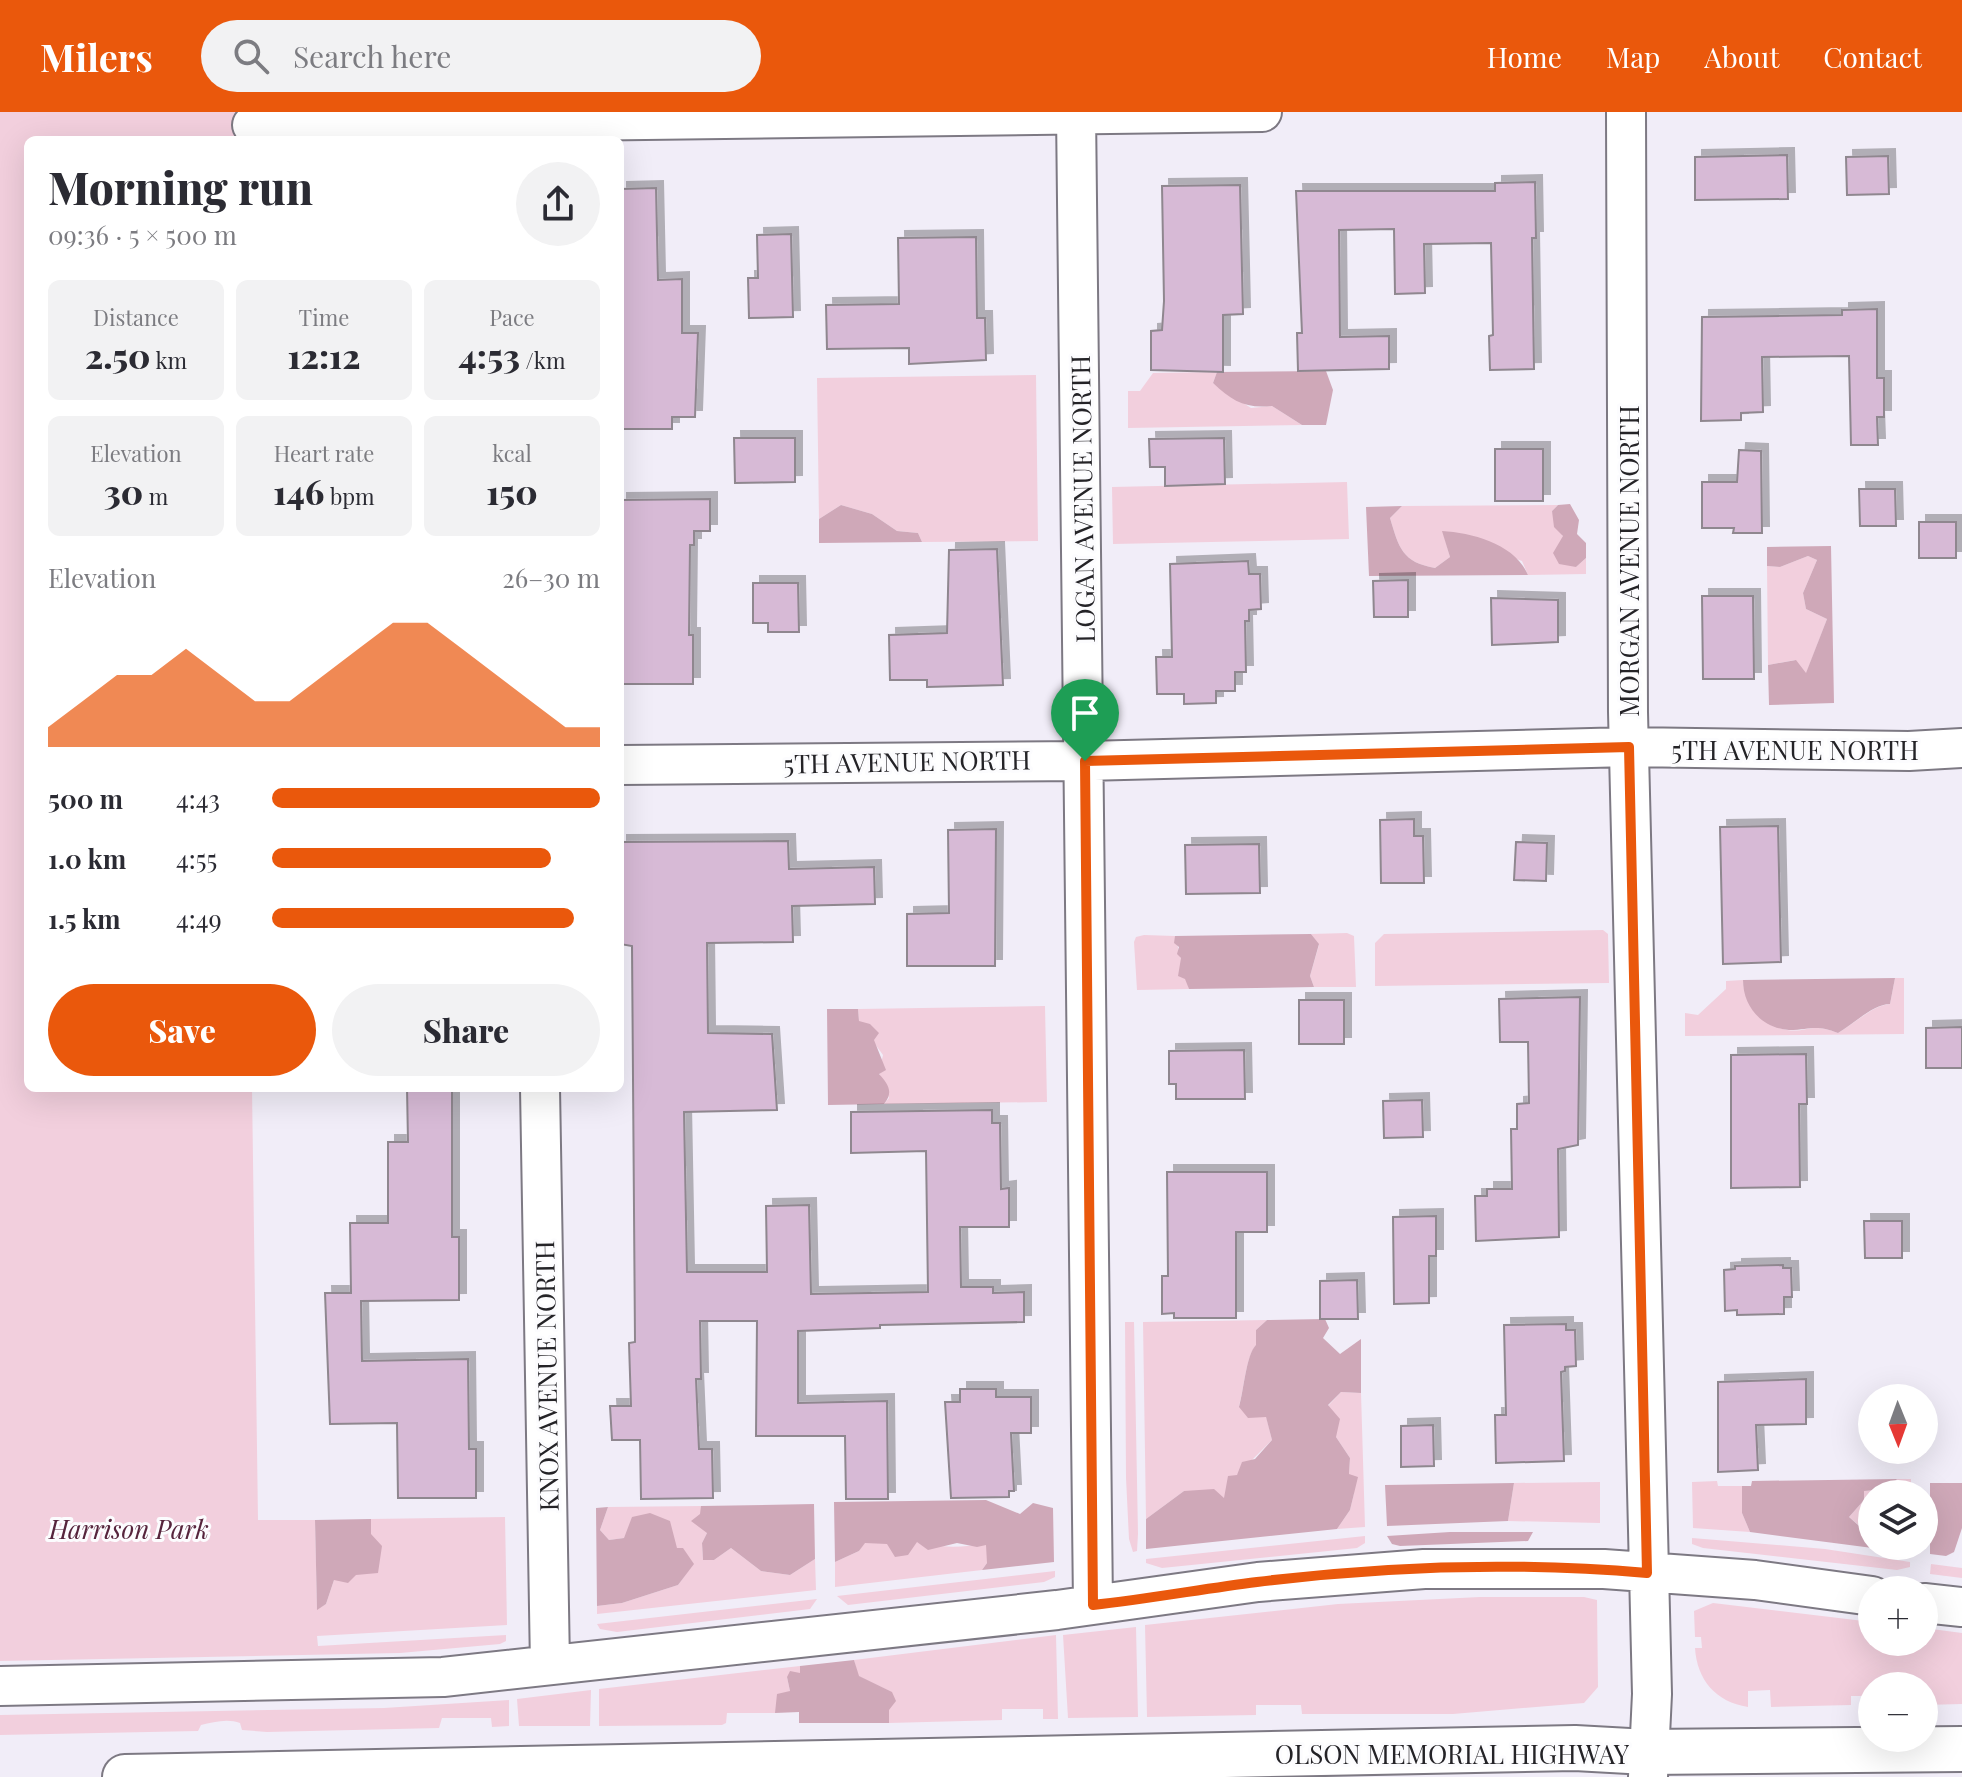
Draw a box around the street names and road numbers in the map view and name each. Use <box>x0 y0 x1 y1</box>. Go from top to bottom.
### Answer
street label: LOGAN AVENUE NORTH <box>1062 355 1102 643</box>
street label: MORGAN AVENUE NORTH <box>1611 405 1646 717</box>
street label: 5TH AVENUE NORTH <box>1671 732 1919 767</box>
street label: 5TH AVENUE NORTH <box>783 741 1031 781</box>
street label: KNOX AVENUE NORTH <box>526 1240 566 1512</box>
street label: OLSON MEMORIAL HIGHWAY <box>1275 1736 1630 1771</box>

